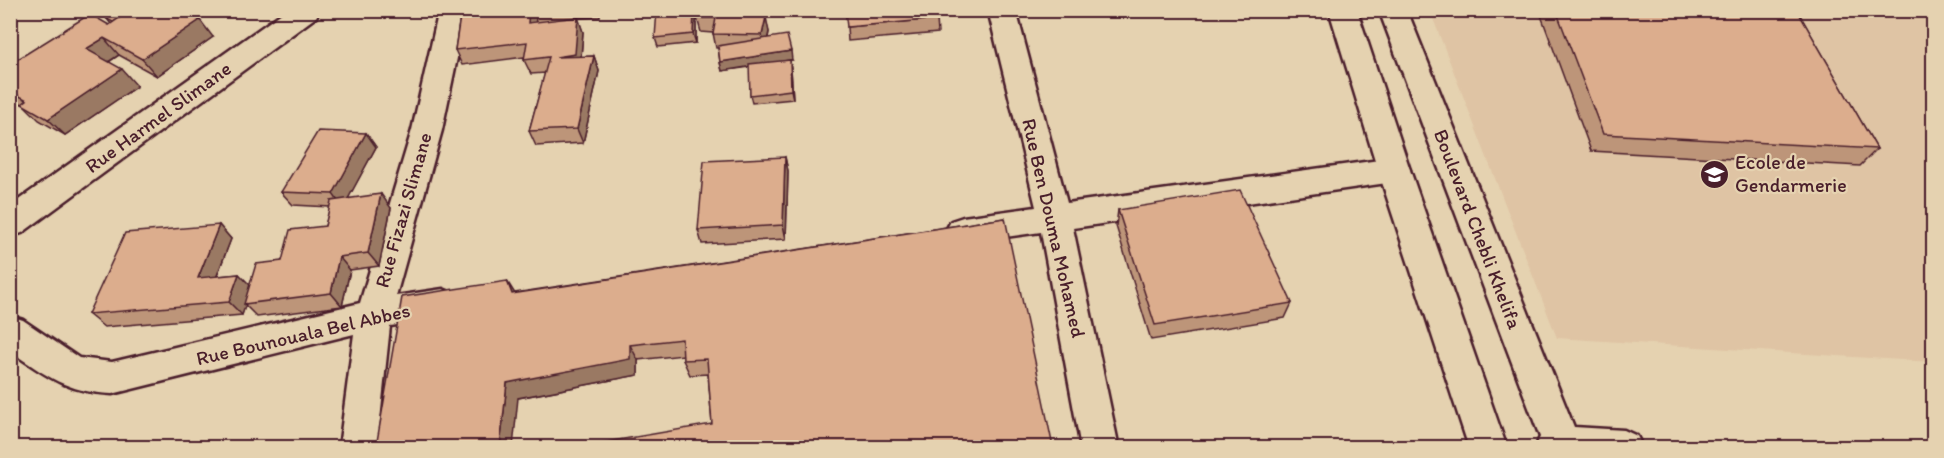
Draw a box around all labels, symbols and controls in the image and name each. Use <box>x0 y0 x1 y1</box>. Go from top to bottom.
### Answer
street label: Rue Harmel Slimane <box>80 56 236 178</box>
street label: Rue Ben Douma Mohamed <box>1017 116 1091 340</box>
street label: Boulevard Chebli Khelifa <box>1429 126 1527 333</box>
street label: Rue Fizazi Slimane <box>369 130 437 290</box>
place label: Ecole de Gendarmerie <box>1735 150 1847 197</box>
school or university icon: Ecole de Gendarmerie <box>1698 158 1730 190</box>
street label: Rue Bounouala Bel Abbes <box>194 298 412 370</box>

